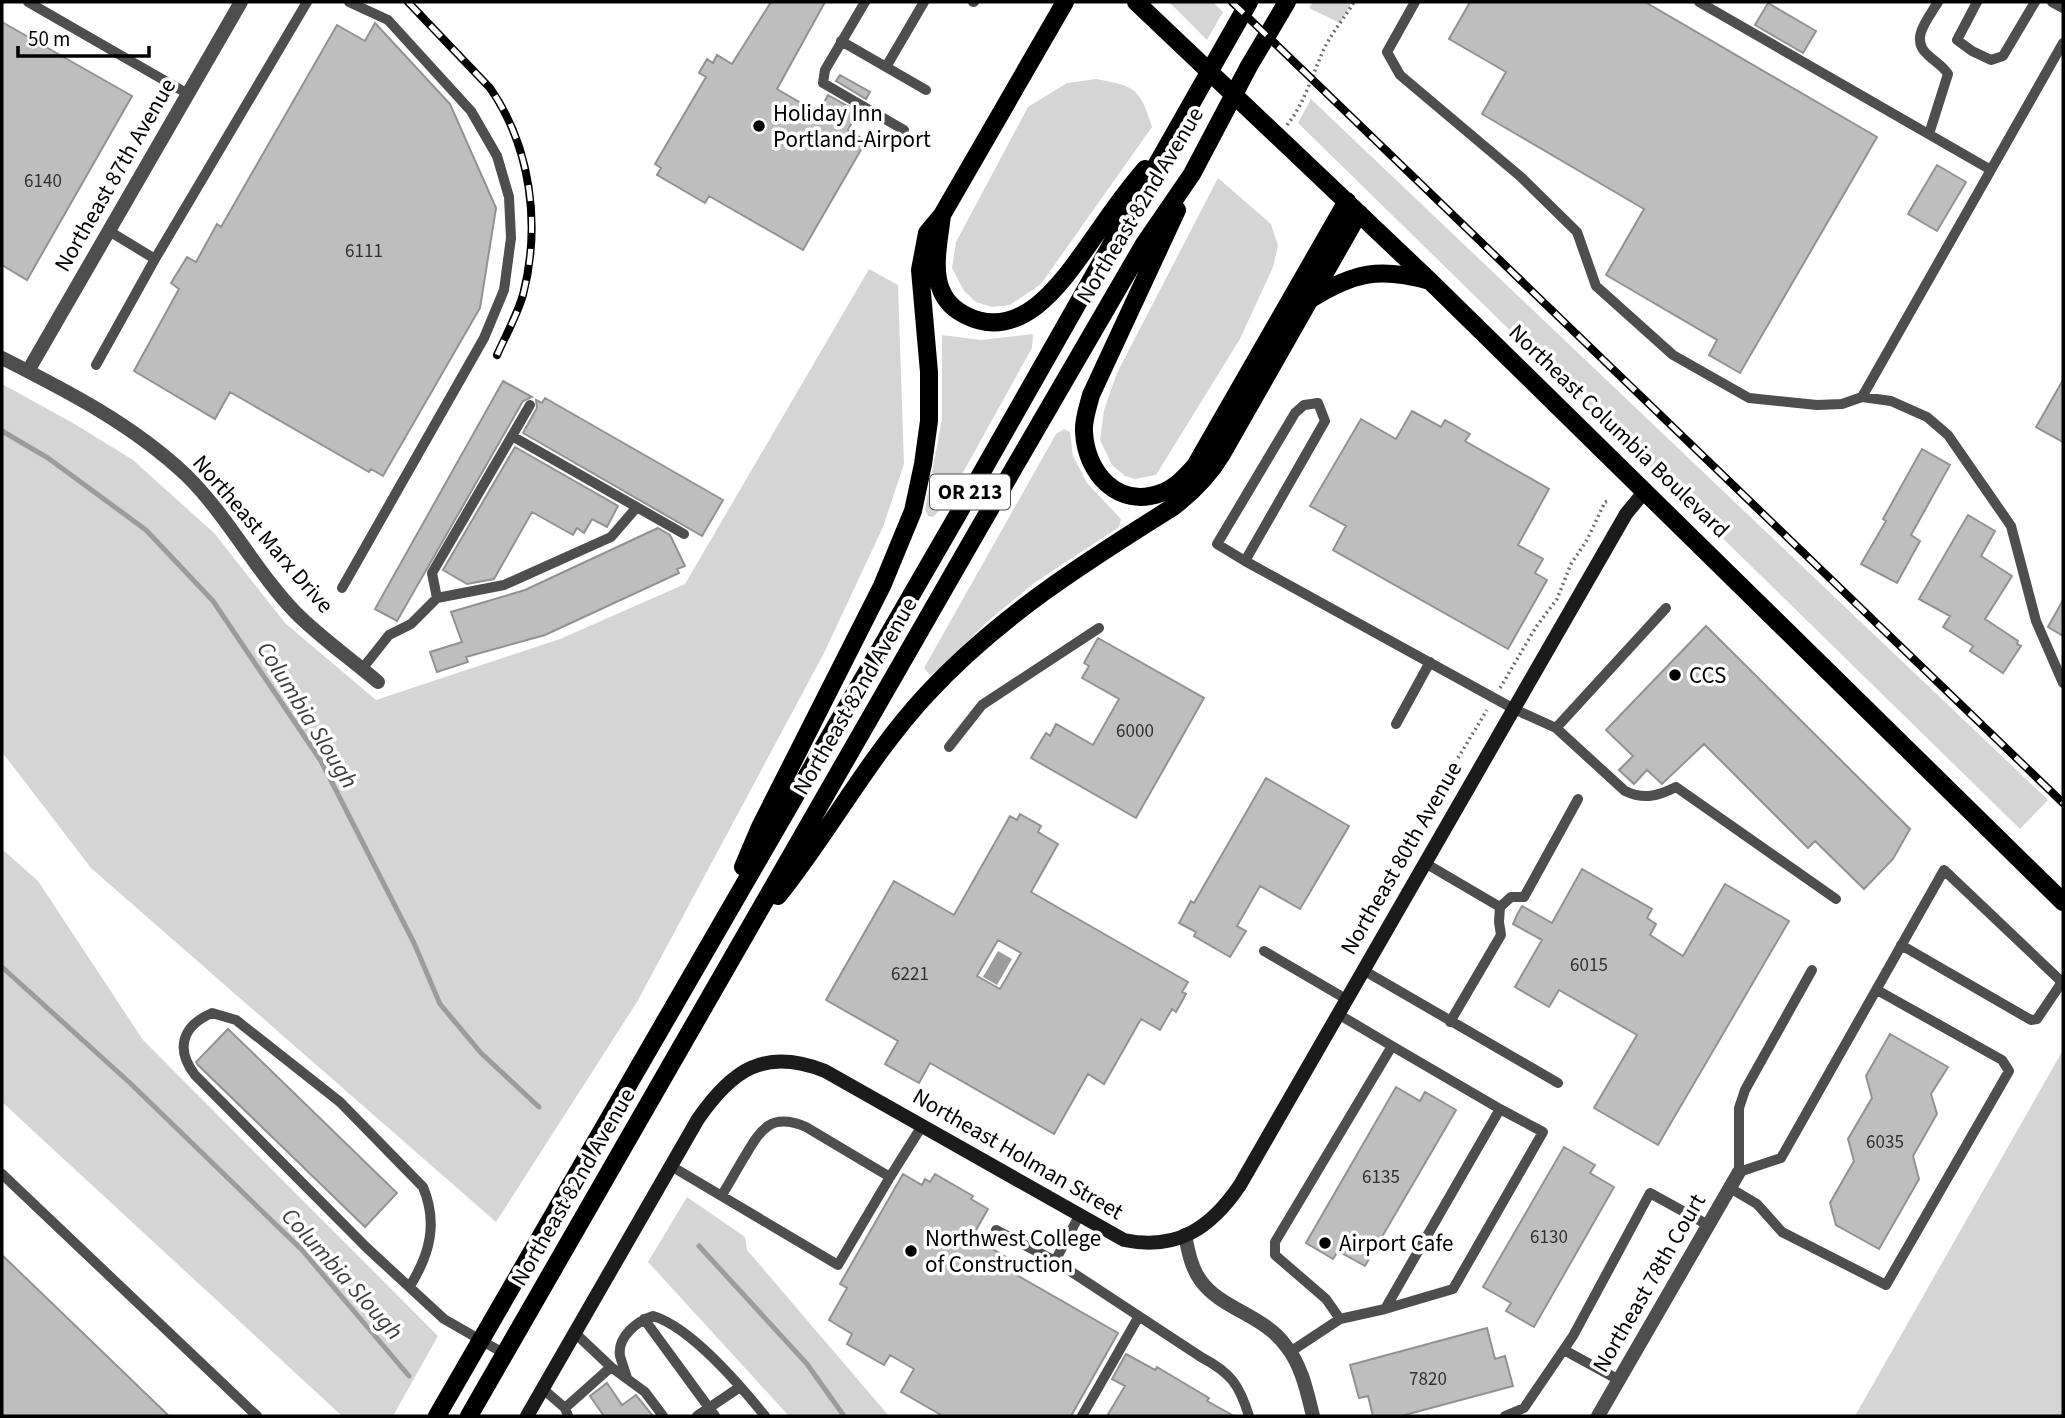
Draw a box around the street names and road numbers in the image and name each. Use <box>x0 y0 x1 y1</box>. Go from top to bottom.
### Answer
street label: Northeast 87th Avenue <box>46 72 184 278</box>
street label: Northeast 82nd Avenue <box>1068 101 1212 309</box>
street label: Northeast Columbia Boulevard <box>1501 316 1737 546</box>
street label: Northeast Marx Drive <box>185 447 341 621</box>
road number: OR 213 <box>930 475 1010 510</box>
street label: Northeast 82nd Avenue <box>785 591 925 801</box>
street label: Northeast 80th Avenue <box>1332 755 1470 961</box>
street label: Northeast Holman Street <box>906 1080 1130 1228</box>
street label: Northeast 82nd Avenue <box>503 1082 643 1292</box>
street label: Northeast 78th Court <box>1584 1187 1714 1378</box>

